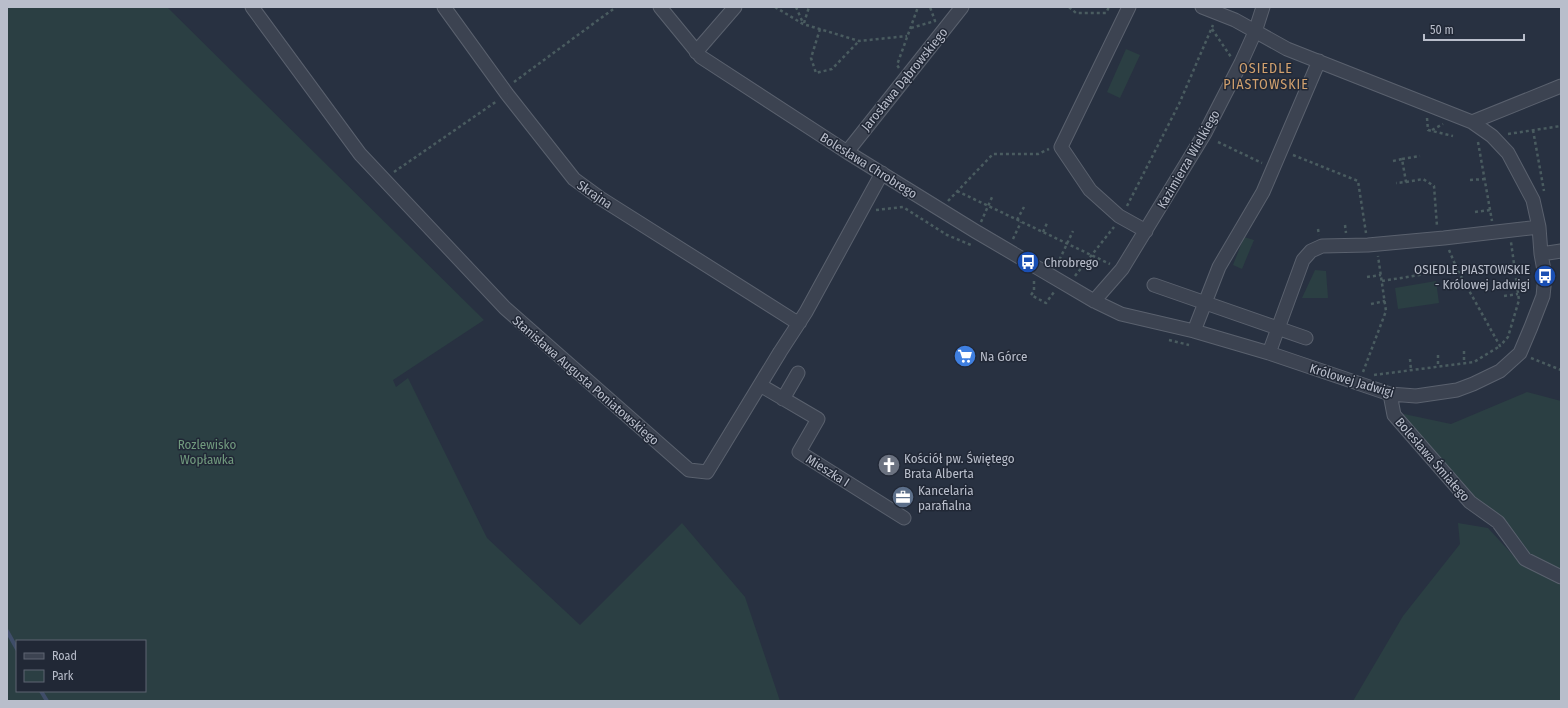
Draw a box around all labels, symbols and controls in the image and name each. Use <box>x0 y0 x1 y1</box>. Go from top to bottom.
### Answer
scale bar <box>1424 16 1524 42</box>
text: 50 m <box>1430 23 1454 37</box>
street label: Jarosława Dąbrowskiego <box>858 25 951 134</box>
district label: OSIEDLE PIASTOWSKIE <box>1223 60 1309 93</box>
street label: Kazimierza Wielkiego <box>1154 107 1223 211</box>
street label: Bolesława Chrobrego <box>817 130 920 201</box>
street label: Skrajna <box>574 177 615 212</box>
bus stop icon: Chrobrego <box>1015 249 1041 275</box>
place label: Chrobrego <box>1044 255 1099 270</box>
place label: OSIEDLE PIASTOWSKIE - Królowej Jadwigi <box>1414 262 1530 292</box>
bus stop icon: OSIEDLE PIASTOWSKIE - Królowej Jadwigi <box>1532 263 1558 289</box>
street label: Stanisława Augusta Poniatowskiego <box>509 313 662 448</box>
supermarket icon: Na Górce <box>952 343 978 369</box>
place label: Na Górce <box>980 349 1028 364</box>
street label: Królowej Jadwigi <box>1308 361 1396 400</box>
street label: Bolesława Śmiałego <box>1392 415 1473 504</box>
park label: Rozlewisko Wopławka <box>178 437 237 467</box>
street label: Mieszka I <box>803 451 852 490</box>
place label: Kościół pw. Świętego Brata Alberta <box>904 451 1015 481</box>
church icon: Kościół pw. Świętego Brata Alberta <box>876 452 902 478</box>
place label: Kancelaria parafialna <box>918 483 974 513</box>
office icon: Kancelaria parafialna <box>890 484 916 510</box>
legend <box>16 640 146 692</box>
text: Road <box>52 649 77 663</box>
text: Park <box>52 669 74 683</box>

